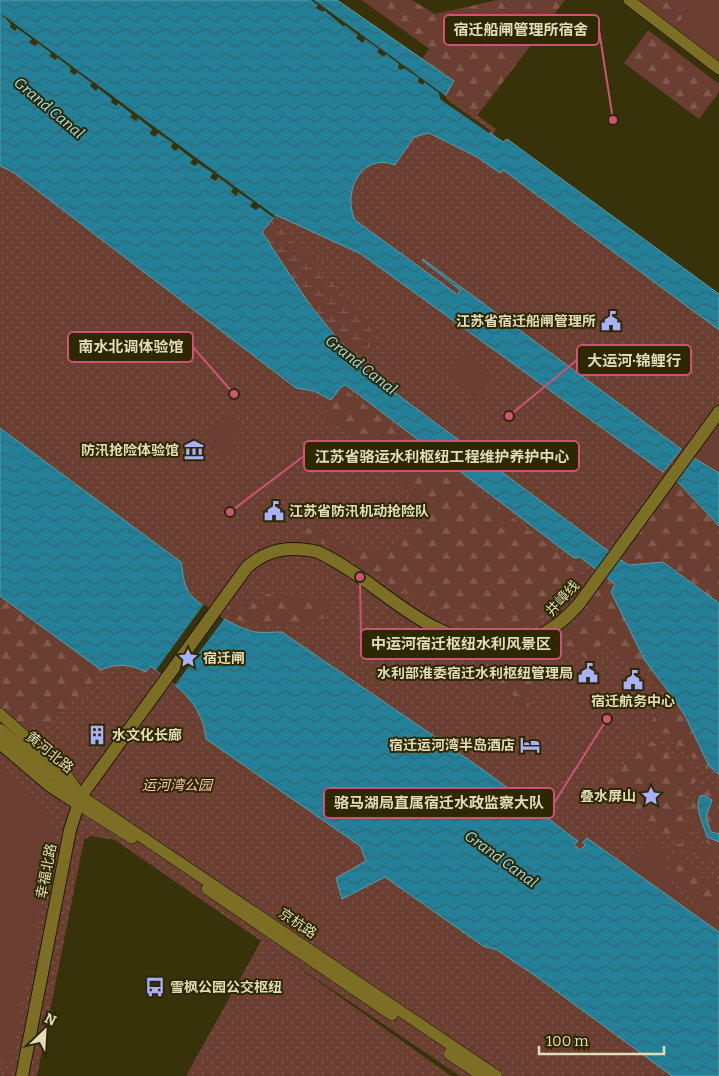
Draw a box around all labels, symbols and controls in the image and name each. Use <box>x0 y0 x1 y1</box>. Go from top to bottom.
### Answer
callout: 宿迁船闸管理所宿舍 <box>444 15 599 45</box>
text: 宿迁船闸管理所宿舍 <box>453 21 589 39</box>
water label: Grand Canal <box>10 74 88 142</box>
public building icon: 江苏省宿迁船闸管理所 <box>600 310 622 332</box>
place label: 江苏省宿迁船闸管理所 <box>456 313 596 330</box>
callout: 南水北调体验馆 <box>68 332 193 362</box>
water label: Grand Canal <box>322 332 400 398</box>
text: 南水北调体验馆 <box>78 338 184 356</box>
callout: 大运河·锦鲤行 <box>577 345 691 375</box>
text: 大运河·锦鲤行 <box>587 352 681 370</box>
museum icon: 防汛抢险体验馆 <box>183 439 205 461</box>
callout: 江苏省骆运水利枢纽工程维护养护中心 <box>304 441 579 471</box>
place label: 防汛抢险体验馆 <box>81 442 179 459</box>
text: 江苏省骆运水利枢纽工程维护养护中心 <box>314 448 570 466</box>
public building icon: 江苏省防汛机动抢险队 <box>263 500 285 522</box>
place label: 江苏省防汛机动抢险队 <box>289 503 429 520</box>
street label: 井嶂线 <box>542 577 583 620</box>
callout: 中运河宿迁枢纽水利风景区 <box>361 629 561 659</box>
text: 中运河宿迁枢纽水利风景区 <box>371 635 551 653</box>
place icon: 宿迁闸 <box>177 647 199 669</box>
place label: 宿迁闸 <box>203 650 245 667</box>
public building icon: 水利部淮委宿迁水利枢纽管理局 <box>577 662 599 684</box>
place label: 水利部淮委宿迁水利枢纽管理局 <box>377 665 573 682</box>
public building icon: 宿迁航务中心 <box>622 669 644 691</box>
place label: 宿迁航务中心 <box>591 693 675 710</box>
building icon: 水文化长廊 <box>86 724 108 746</box>
place label: 水文化长廊 <box>112 727 182 744</box>
street label: 黄河北路 <box>23 728 77 777</box>
hotel icon: 宿迁运河湾半岛酒店 <box>519 734 541 756</box>
place label: 宿迁运河湾半岛酒店 <box>389 737 515 754</box>
park label: 运河湾公园 <box>142 777 214 794</box>
place icon: 叠水屏山 <box>640 785 662 807</box>
callout: 骆马湖局直属宿迁水政监察大队 <box>324 788 554 818</box>
place label: 叠水屏山 <box>580 788 636 805</box>
text: 骆马湖局直属宿迁水政监察大队 <box>334 794 544 812</box>
water label: Grand Canal <box>461 827 541 891</box>
street label: 幸福北路 <box>33 842 60 900</box>
street label: 京杭路 <box>276 905 320 942</box>
bus stop icon: 雪枫公园公交枢纽 <box>144 976 166 998</box>
place label: 雪枫公园公交枢纽 <box>170 979 282 996</box>
north arrow <box>20 1006 70 1056</box>
text: N <box>42 1010 59 1030</box>
scale bar <box>539 1024 664 1056</box>
text: 100 m <box>546 1032 589 1050</box>

